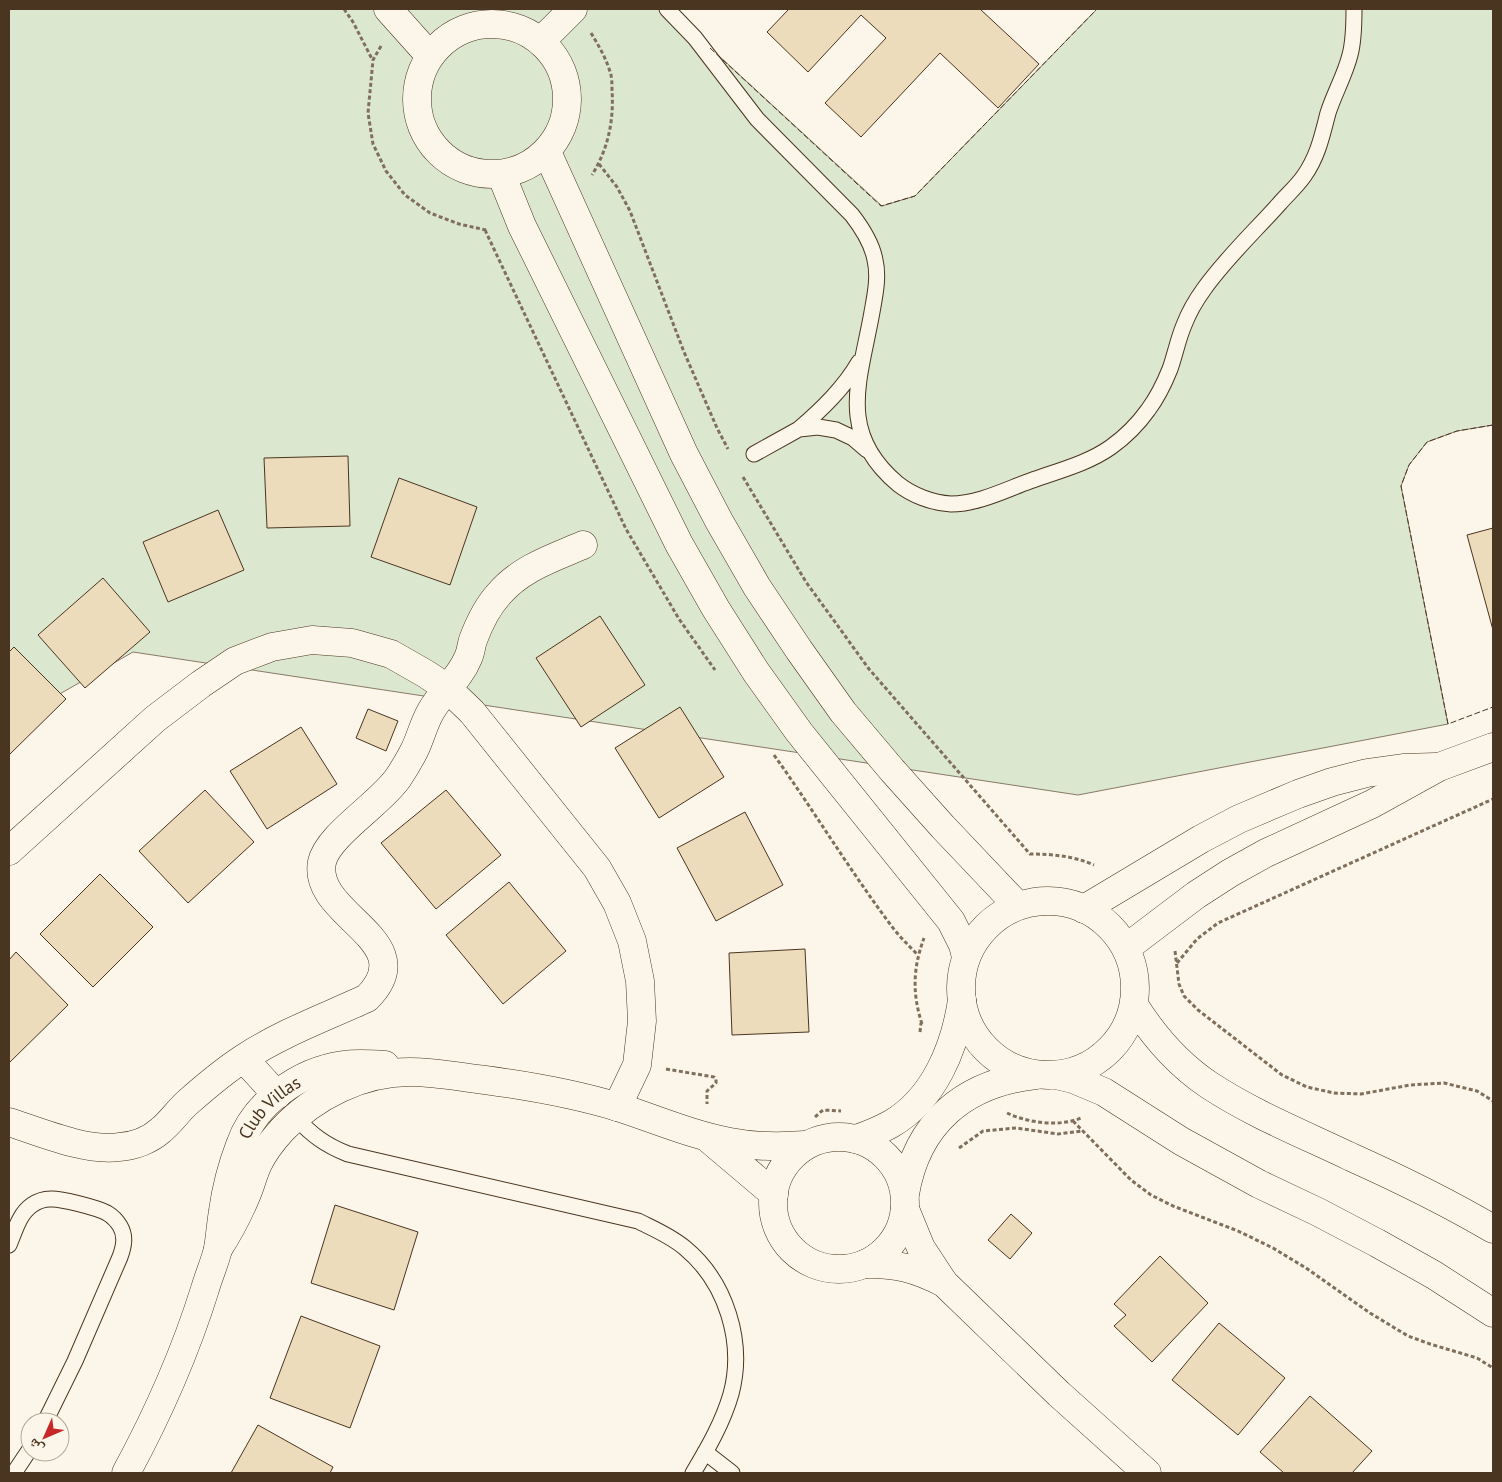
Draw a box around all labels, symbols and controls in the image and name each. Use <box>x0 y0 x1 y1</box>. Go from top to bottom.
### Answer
street label: Club Villas <box>233 1070 304 1143</box>
north arrow <box>20 1412 70 1462</box>
text: ش <box>24 1434 47 1458</box>

